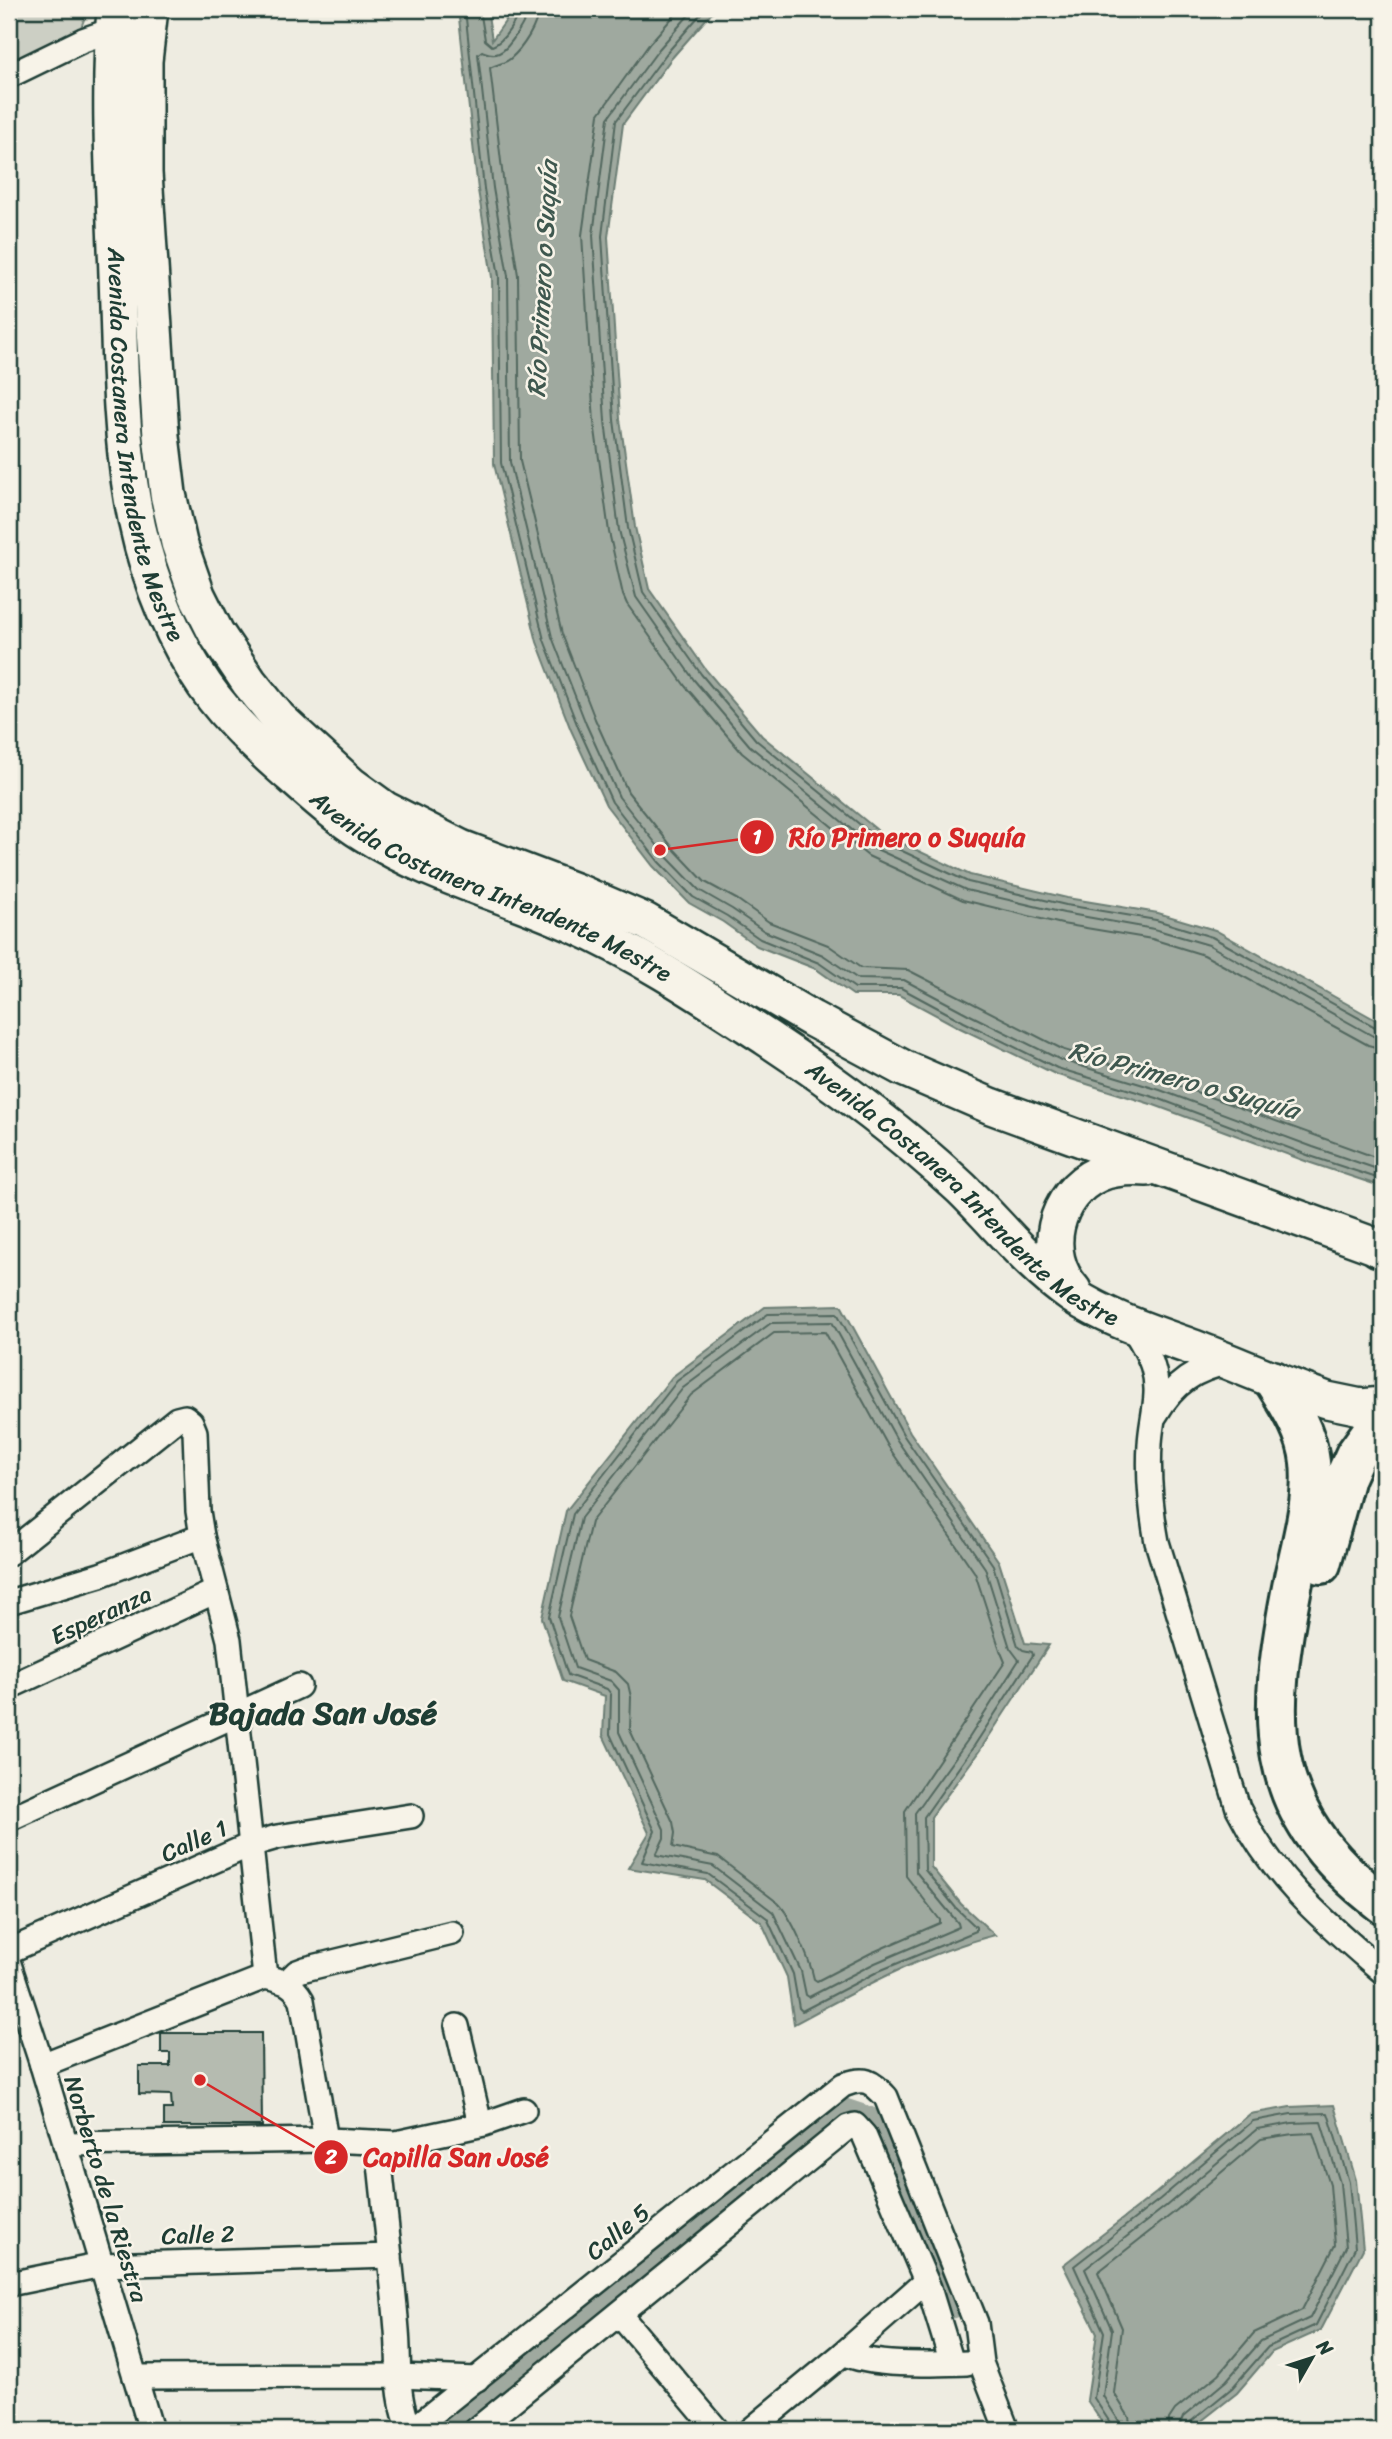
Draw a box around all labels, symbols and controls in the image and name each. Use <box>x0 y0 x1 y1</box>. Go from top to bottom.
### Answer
water label: Río Primero o Suquía <box>513 157 571 398</box>
street label: Avenida Costanera Intendente Mestre <box>95 245 197 650</box>
street label: Avenida Costanera Intendente Mestre <box>299 778 681 994</box>
callout: Río Primero o Suquía <box>740 813 1040 860</box>
text: Río Primero o Suquía <box>788 814 1026 860</box>
text: 1 <box>752 818 762 856</box>
water label: Río Primero o Suquía <box>1064 1027 1307 1134</box>
street label: Avenida Costanera Intendente Mestre <box>796 1048 1126 1339</box>
street label: Esperanza <box>43 1573 159 1657</box>
district label: Bajada San José <box>209 1685 438 1742</box>
street label: Calle 1 <box>154 1808 234 1874</box>
street label: Norberto de la Riestra <box>51 2070 161 2309</box>
callout: Capilla San José <box>314 2133 563 2180</box>
text: Capilla San José <box>362 2134 549 2180</box>
text: 2 <box>324 2138 337 2176</box>
street label: Calle 5 <box>576 2192 660 2272</box>
street label: Calle 2 <box>161 2213 235 2257</box>
north arrow <box>1276 2324 1346 2394</box>
text: N <box>1307 2331 1342 2364</box>

